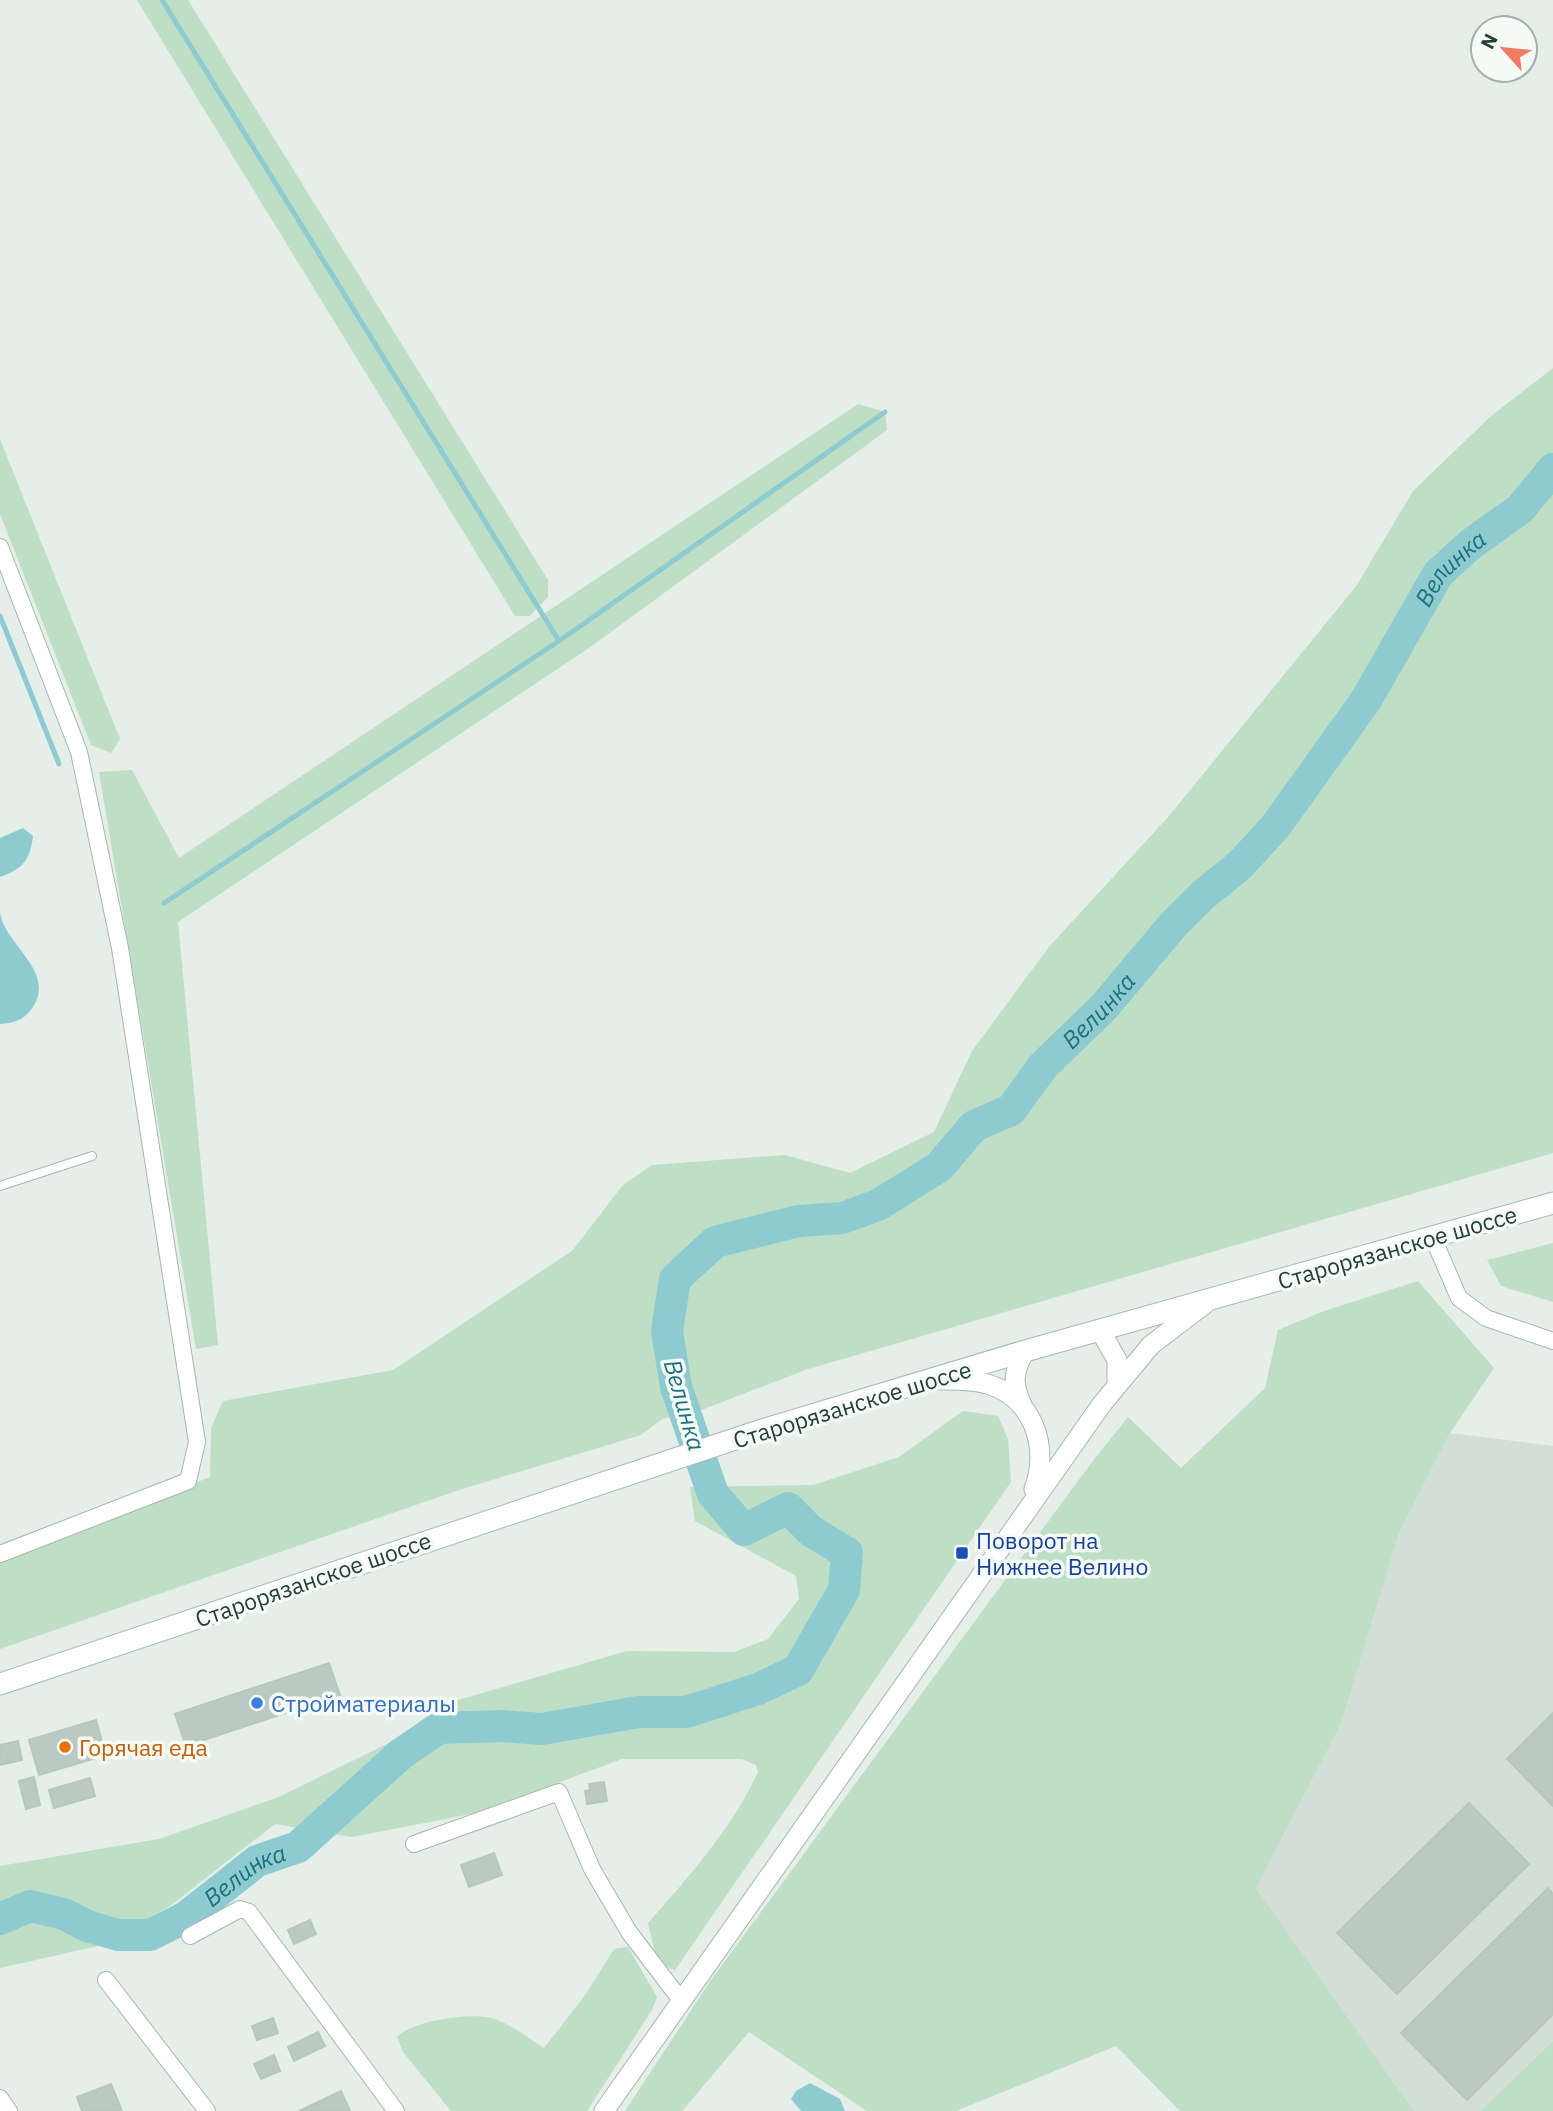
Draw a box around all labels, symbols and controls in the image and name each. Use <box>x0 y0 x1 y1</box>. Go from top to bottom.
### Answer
north arrow <box>1469 14 1539 84</box>
text: N <box>1475 30 1503 53</box>
water label: Велинка <box>1407 522 1492 612</box>
water label: Велинка <box>1055 966 1142 1056</box>
street label: Старорязанское шоссе <box>1274 1198 1520 1296</box>
street label: Старорязанское шоссе <box>729 1353 975 1455</box>
water label: Велинка <box>657 1356 713 1454</box>
street label: Старорязанское шоссе <box>191 1524 435 1634</box>
place label: Поворот на Нижнее Велино <box>976 1525 1148 1581</box>
marker: Поворот на Нижнее Велино <box>954 1545 970 1561</box>
place label: Стройматериалы <box>271 1688 456 1718</box>
marker: Стройматериалы <box>249 1695 265 1711</box>
place label: Горячая еда <box>79 1732 208 1762</box>
marker: Горячая еда <box>57 1739 73 1755</box>
water label: Велинка <box>196 1836 290 1913</box>

